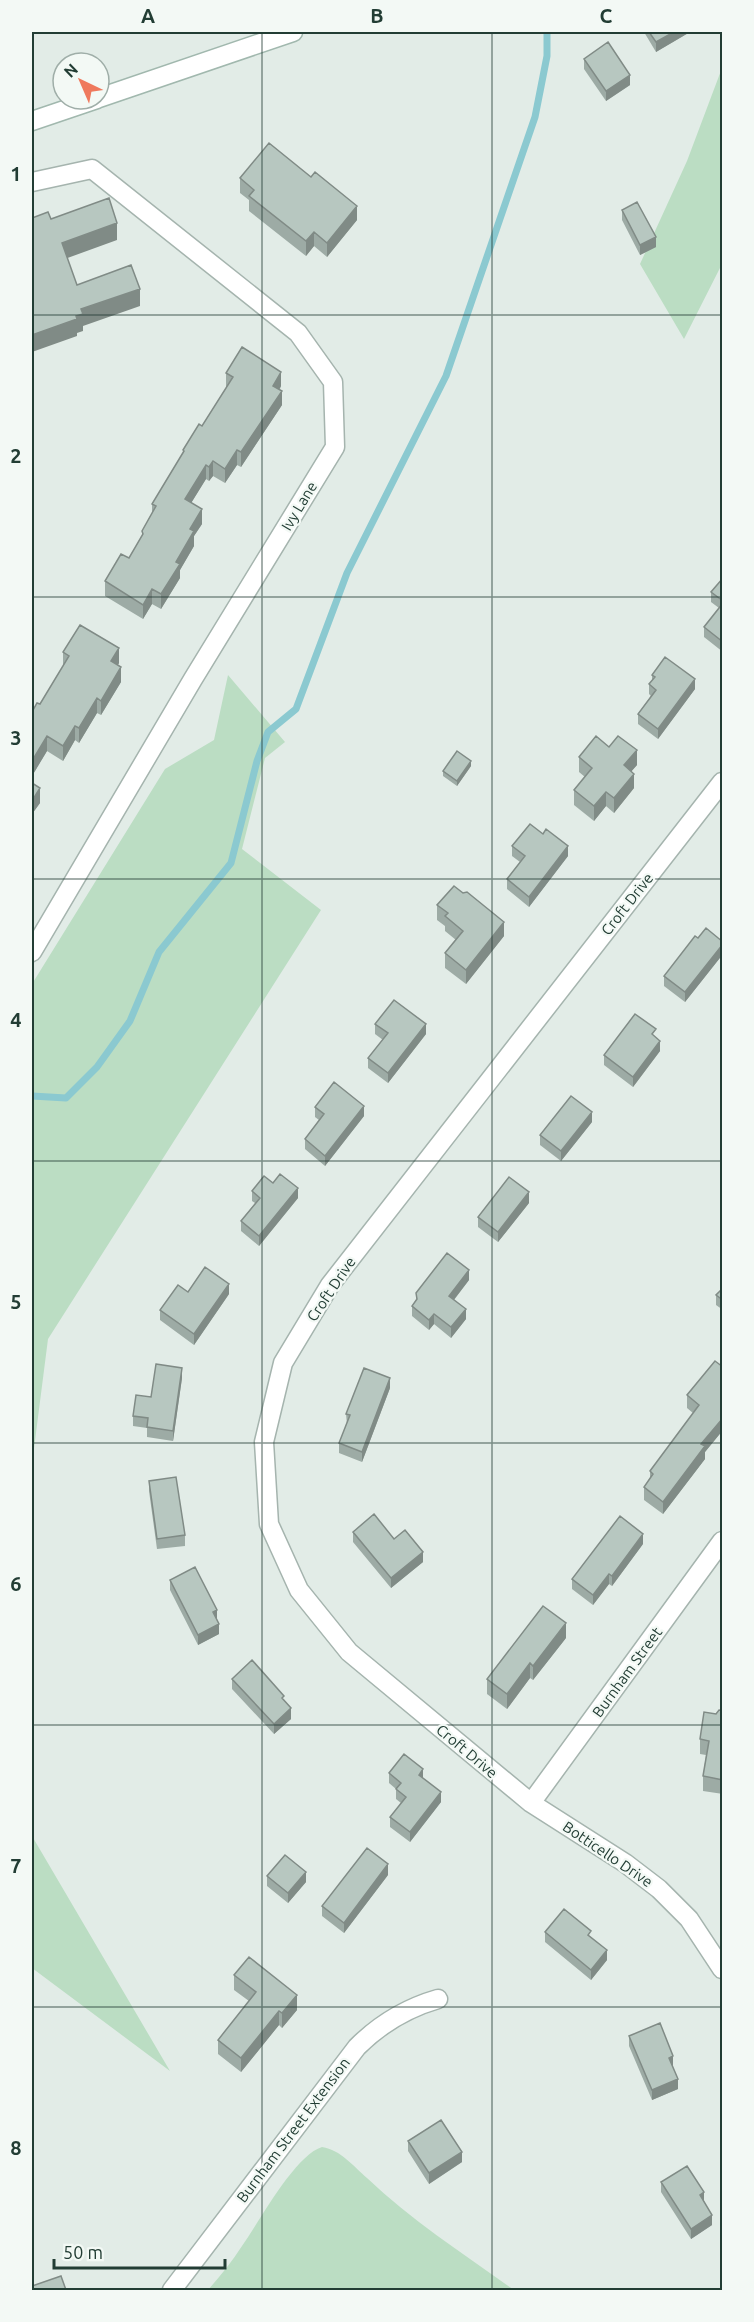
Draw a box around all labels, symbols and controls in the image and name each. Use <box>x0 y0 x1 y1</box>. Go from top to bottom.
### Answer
text: A <box>141 4 155 27</box>
text: B <box>370 4 384 27</box>
text: C <box>600 4 613 27</box>
north arrow <box>51 51 111 111</box>
text: N <box>60 60 81 81</box>
text: 1 <box>10 162 22 185</box>
text: 2 <box>10 444 22 467</box>
street label: Ivy Lane <box>278 478 320 534</box>
text: 3 <box>10 726 22 749</box>
street label: Croft Drive <box>597 870 657 938</box>
text: 4 <box>10 1008 22 1031</box>
street label: Croft Drive <box>303 1254 359 1324</box>
text: 5 <box>10 1290 22 1313</box>
text: 6 <box>10 1572 22 1595</box>
street label: Burnham Street <box>589 1624 665 1720</box>
street label: Croft Drive <box>433 1721 501 1781</box>
street label: Botticello Drive <box>560 1818 656 1890</box>
text: 7 <box>10 1854 22 1877</box>
street label: Burnham Street Extension <box>233 2054 353 2206</box>
text: 8 <box>10 2136 22 2159</box>
scale bar <box>54 2232 225 2270</box>
text: 50 m <box>63 2242 103 2262</box>

